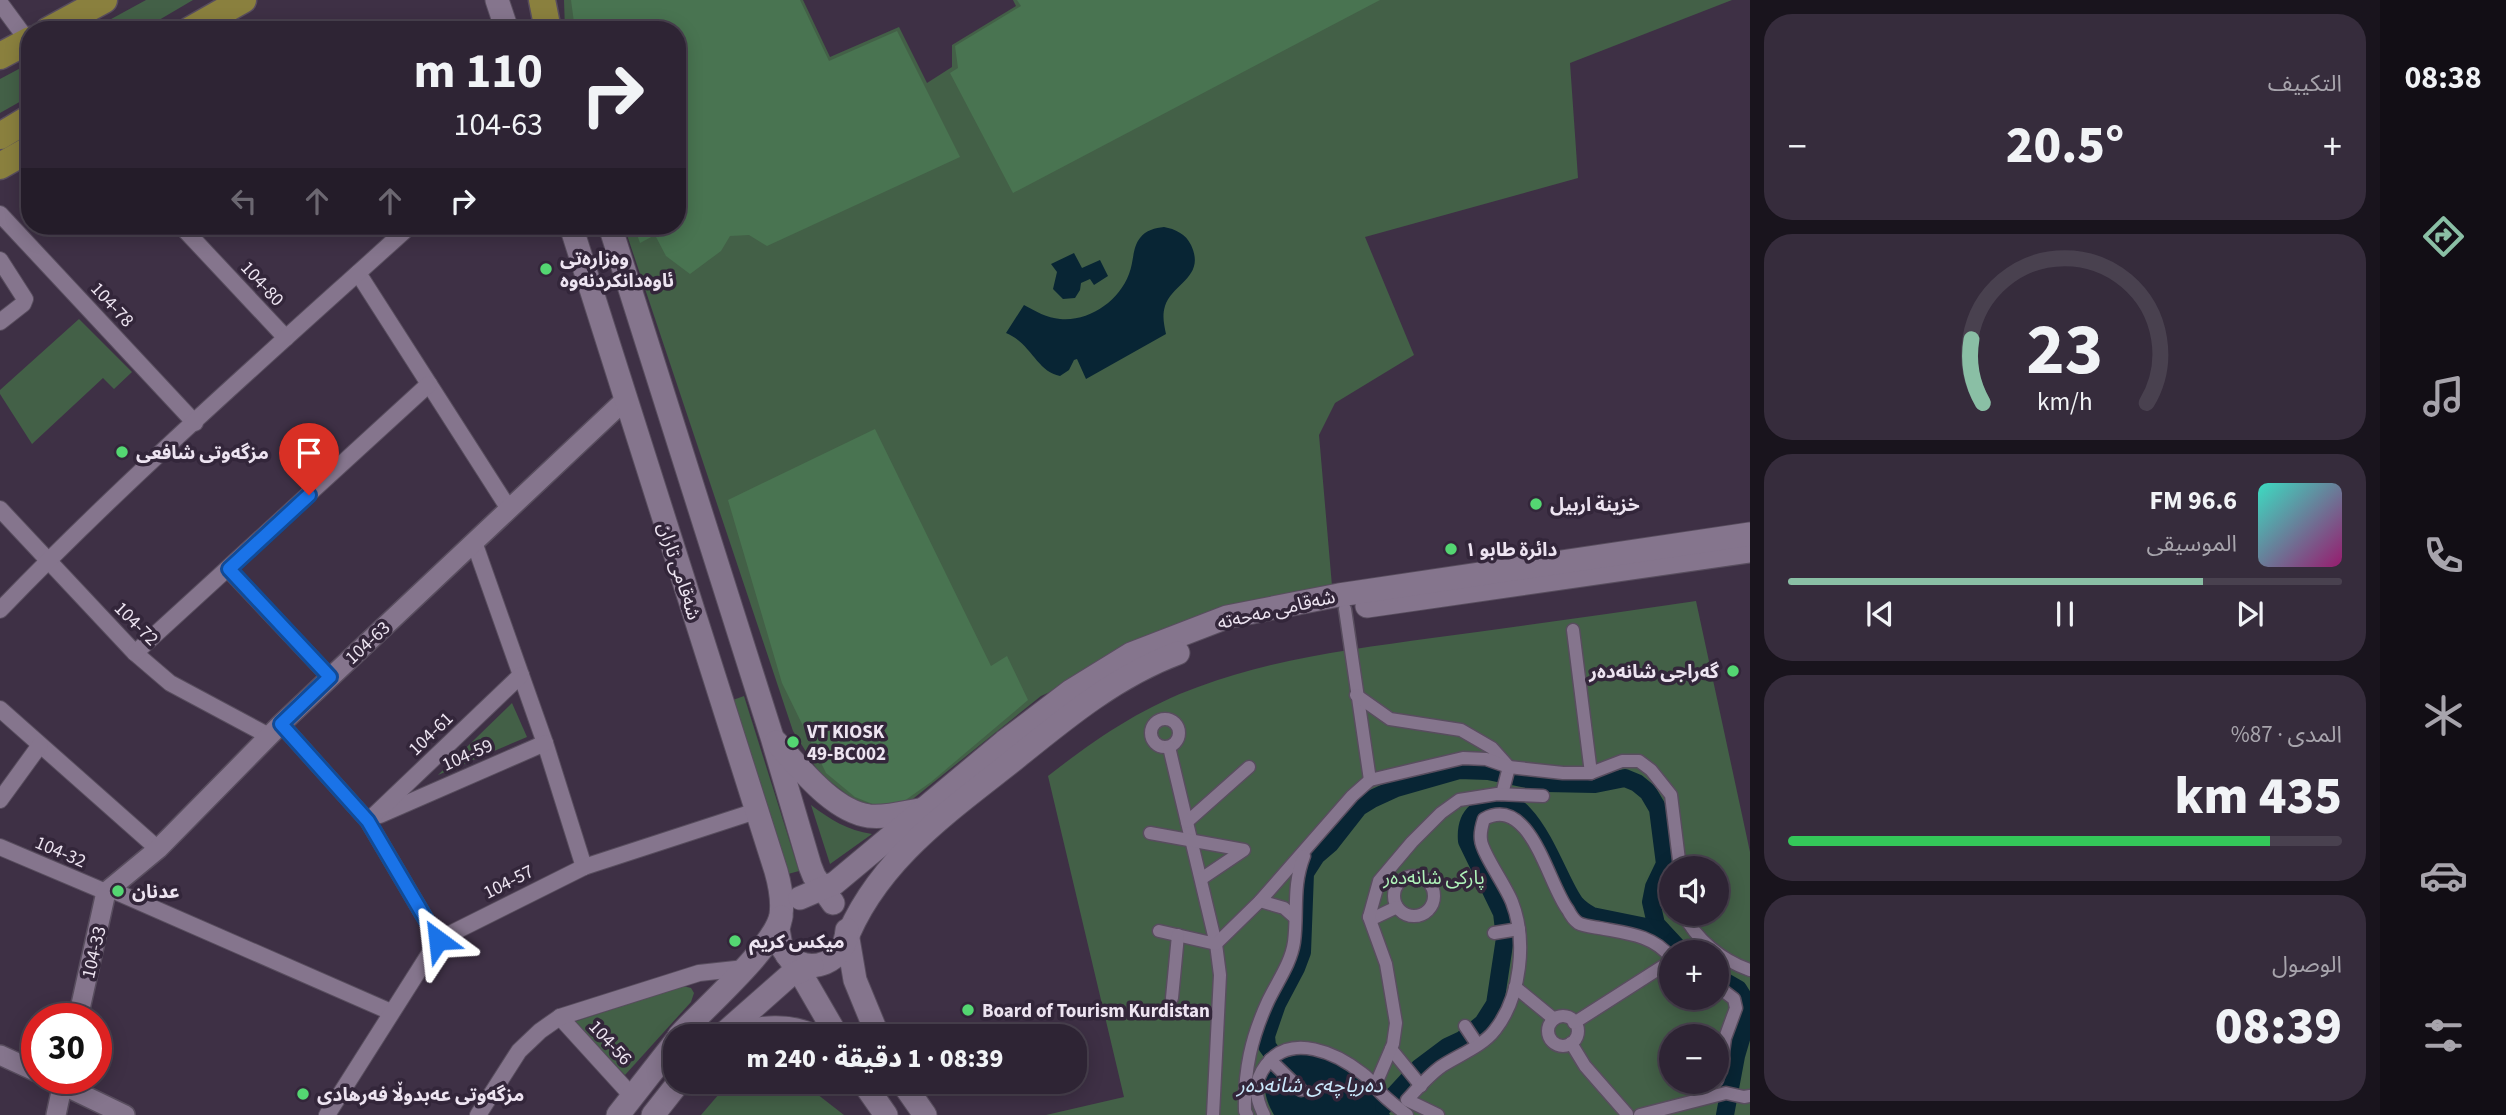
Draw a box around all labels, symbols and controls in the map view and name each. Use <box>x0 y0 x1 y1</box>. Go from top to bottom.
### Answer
text: 110 m <box>414 37 543 107</box>
icon: right <box>567 49 658 140</box>
text: 08:38 <box>2404 55 2482 101</box>
text: التكييف <box>2268 67 2342 100</box>
text: 104-63 <box>454 102 543 148</box>
text: 20.5° <box>2006 109 2124 183</box>
text: − <box>1788 120 1807 174</box>
text: + <box>2323 120 2342 174</box>
icon: left <box>225 182 263 220</box>
icon: ahead <box>298 182 336 220</box>
icon: ahead <box>371 182 409 220</box>
icon: right <box>444 182 482 220</box>
icon: directions <box>2419 212 2468 261</box>
place label: وەزارەتی ئاوەدانکردنەوە <box>560 246 674 295</box>
street label: 104-80 <box>234 255 290 313</box>
marker: وەزارەتی ئاوەدانکردنەوە <box>538 261 554 277</box>
street label: 104-78 <box>84 276 140 334</box>
text: 23 <box>2027 299 2103 403</box>
icon: music <box>2419 372 2468 421</box>
text: km/h <box>2037 384 2093 420</box>
pin <box>279 423 339 495</box>
icon: arrive <box>290 434 328 472</box>
place label: مزگەوتی شافعی <box>136 440 269 467</box>
marker: مزگەوتی شافعی <box>114 444 130 460</box>
text: 96.6 FM <box>2149 482 2237 519</box>
place label: خزينة اربيل <box>1550 492 1640 519</box>
marker: خزينة اربيل <box>1528 496 1544 512</box>
street label: شەقامی تاران <box>650 519 707 624</box>
text: الموسيقى <box>2146 527 2237 560</box>
icon: phone <box>2419 531 2468 580</box>
place label: دائرة طابو ١ <box>1465 537 1557 564</box>
marker: دائرة طابو ١ <box>1443 541 1459 557</box>
street label: شەقامی مەحەتە <box>1215 584 1338 637</box>
icon: previous <box>1861 595 1899 633</box>
icon: pause <box>2046 595 2084 633</box>
icon: next <box>2231 595 2269 633</box>
street label: 104-72 <box>108 596 164 652</box>
street label: 104-63 <box>339 615 397 671</box>
place label: گەراجی شانەدەر <box>1588 659 1719 686</box>
marker: گەراجی شانەدەر <box>1725 663 1741 679</box>
icon: climate <box>2419 691 2468 740</box>
street label: 104-61 <box>403 706 460 762</box>
text: المدى · 87% <box>2231 718 2342 751</box>
place label: VT KIOSK 49-BC002 <box>806 719 886 768</box>
street label: 104-59 <box>438 732 497 779</box>
marker: VT KIOSK 49-BC002 <box>785 734 801 750</box>
text: 435 km <box>2174 760 2342 834</box>
street label: 104-32 <box>31 830 90 875</box>
icon: car <box>2419 851 2468 900</box>
map controls <box>1659 856 1729 1094</box>
button: sound <box>1659 856 1729 926</box>
street label: 104-57 <box>479 858 538 906</box>
park label: پارکی شانەدەر <box>1382 865 1485 892</box>
place label: عدنان <box>132 879 180 906</box>
marker: عدنان <box>110 883 126 899</box>
position arrow <box>401 903 475 977</box>
street label: 104-33 <box>75 923 114 981</box>
place label: ميكس كريم <box>749 929 845 956</box>
marker: ميكس كريم <box>727 933 743 949</box>
button: + <box>1659 940 1729 1010</box>
text: الوصول <box>2272 948 2342 981</box>
text: 08:39 <box>2215 990 2342 1064</box>
place label: Board of Tourism Kurdistan <box>982 998 1210 1025</box>
marker: Board of Tourism Kurdistan <box>960 1002 976 1018</box>
speed limit sign: 30 <box>21 1003 112 1094</box>
icon: filters <box>2419 1011 2468 1060</box>
street label: 104-56 <box>582 1014 638 1072</box>
button: − <box>1659 1024 1729 1094</box>
text: 08:39 · 1 دقيقة · 240 m <box>747 1040 1003 1077</box>
water label: دەریاچەی شانەدەر <box>1235 1070 1384 1100</box>
place label: مزگەوتی عەبدوڵا فەرهادی <box>317 1081 524 1109</box>
marker: مزگەوتی عەبدوڵا فەرهادی <box>295 1086 311 1102</box>

